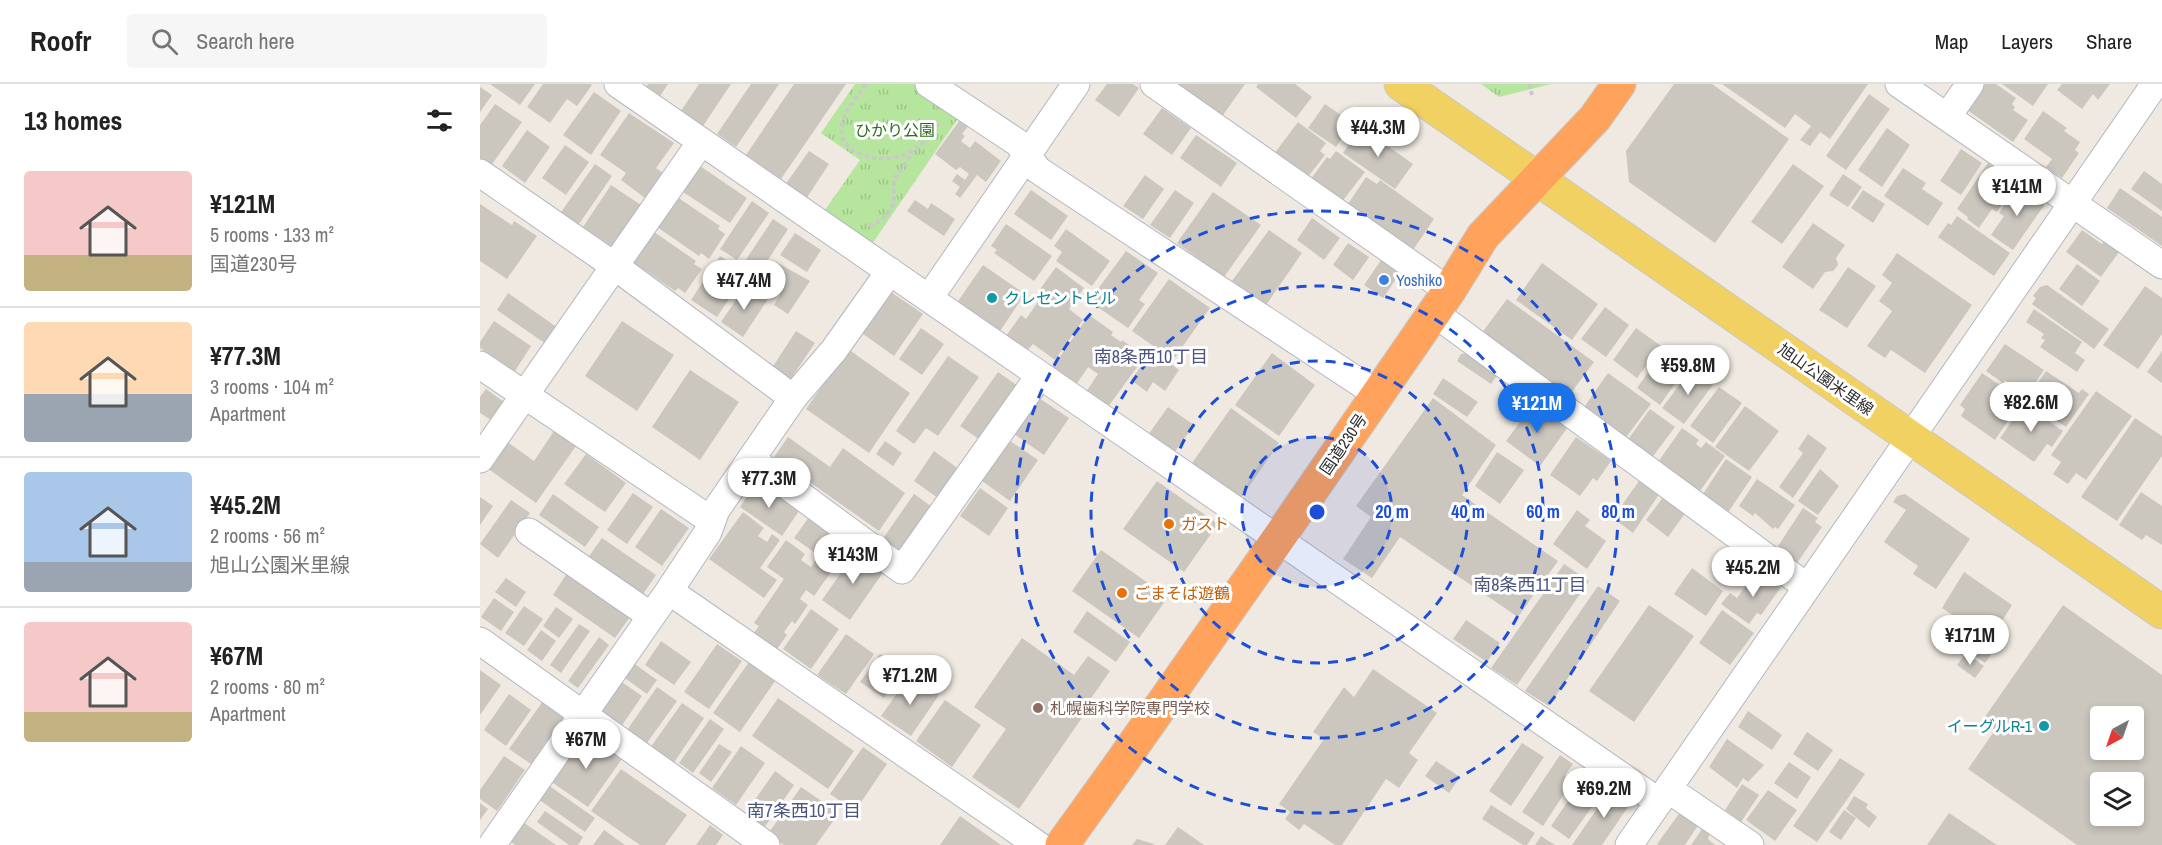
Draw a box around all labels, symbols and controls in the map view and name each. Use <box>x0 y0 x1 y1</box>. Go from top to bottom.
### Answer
search box <box>127 14 547 68</box>
text: Roofr <box>30 22 91 60</box>
icon: search <box>148 25 181 58</box>
text: Search here <box>196 26 295 56</box>
text: Map <box>1935 27 1968 56</box>
text: Layers <box>2001 27 2053 56</box>
text: Share <box>2086 27 2132 56</box>
text: 13 homes <box>24 103 122 138</box>
icon: filters <box>423 104 456 137</box>
pin: ¥44.3M <box>1329 107 1427 158</box>
text: ¥44.3M <box>1351 113 1405 140</box>
park label: ひかり公園 <box>855 119 935 141</box>
pin: ¥141M <box>1975 166 2059 217</box>
text: ¥141M <box>1992 172 2042 199</box>
text: ¥121M <box>210 186 275 221</box>
icon: home <box>72 195 144 267</box>
text: 5 rooms · 133 m² <box>210 221 334 248</box>
text: 国道230号 <box>210 250 297 277</box>
pin: ¥47.4M <box>695 260 793 311</box>
text: ¥47.4M <box>717 266 771 293</box>
place label: Yoshiko <box>1396 269 1442 291</box>
marker: Yoshiko <box>1377 273 1391 287</box>
place label: クレセントビル <box>1004 287 1116 309</box>
marker: クレセントビル <box>985 291 999 305</box>
text: ¥77.3M <box>210 338 281 373</box>
street label: 旭山公園米里線 <box>1774 338 1878 420</box>
district label: 南8条西10丁目 <box>1094 344 1208 369</box>
pin: ¥59.8M <box>1639 345 1737 396</box>
icon: home <box>72 346 144 418</box>
text: ¥59.8M <box>1661 351 1715 378</box>
text: 3 rooms · 104 m² <box>210 373 334 400</box>
pin: ¥82.6M <box>1982 382 2080 433</box>
pin: ¥121M <box>1495 383 1579 434</box>
text: ¥82.6M <box>2004 388 2058 415</box>
text: ¥121M <box>1512 389 1562 416</box>
text: Apartment <box>210 400 286 427</box>
street label: 国道230号 <box>1314 409 1372 479</box>
pin: ¥77.3M <box>720 458 818 509</box>
text: ¥77.3M <box>742 464 796 491</box>
text: ¥45.2M <box>210 487 281 522</box>
icon: home <box>72 496 144 568</box>
text: 20 m <box>1375 499 1409 524</box>
text: 40 m <box>1451 499 1485 524</box>
text: 60 m <box>1526 499 1560 524</box>
text: 80 m <box>1601 499 1635 524</box>
centre of rings <box>1307 502 1327 522</box>
place label: ガスト <box>1181 513 1229 535</box>
marker: ガスト <box>1162 517 1176 531</box>
text: 2 rooms · 56 m² <box>210 522 325 549</box>
pin: ¥143M <box>811 534 895 585</box>
text: ¥143M <box>828 540 878 567</box>
pin: ¥45.2M <box>1704 547 1802 598</box>
text: 旭山公園米里線 <box>210 551 350 578</box>
text: ¥45.2M <box>1726 553 1780 580</box>
district label: 南8条西11丁目 <box>1473 572 1587 597</box>
place label: ごまそば遊鶴 <box>1134 582 1230 604</box>
marker: ごまそば遊鶴 <box>1115 586 1129 600</box>
pin: ¥171M <box>1928 615 2012 666</box>
text: ¥171M <box>1945 621 1995 648</box>
text: ¥67M <box>210 638 263 673</box>
icon: home <box>72 646 144 718</box>
pin: ¥71.2M <box>861 655 959 706</box>
text: ¥71.2M <box>883 661 937 688</box>
text: 2 rooms · 80 m² <box>210 673 325 700</box>
place label: 札幌歯科学院専門学校 <box>1050 697 1210 719</box>
text: Apartment <box>210 700 286 727</box>
marker: 札幌歯科学院専門学校 <box>1031 701 1045 715</box>
north arrow <box>2090 706 2144 760</box>
map controls <box>2090 706 2144 826</box>
place label: イーグルR-1 <box>1947 715 2033 737</box>
pin: ¥67M <box>550 719 622 770</box>
marker: イーグルR-1 <box>2037 719 2051 733</box>
text: ¥67M <box>565 725 607 752</box>
pin: ¥69.2M <box>1555 768 1653 819</box>
button: layers <box>2090 772 2144 826</box>
text: ¥69.2M <box>1577 774 1631 801</box>
district label: 南7条西10丁目 <box>747 798 861 823</box>

